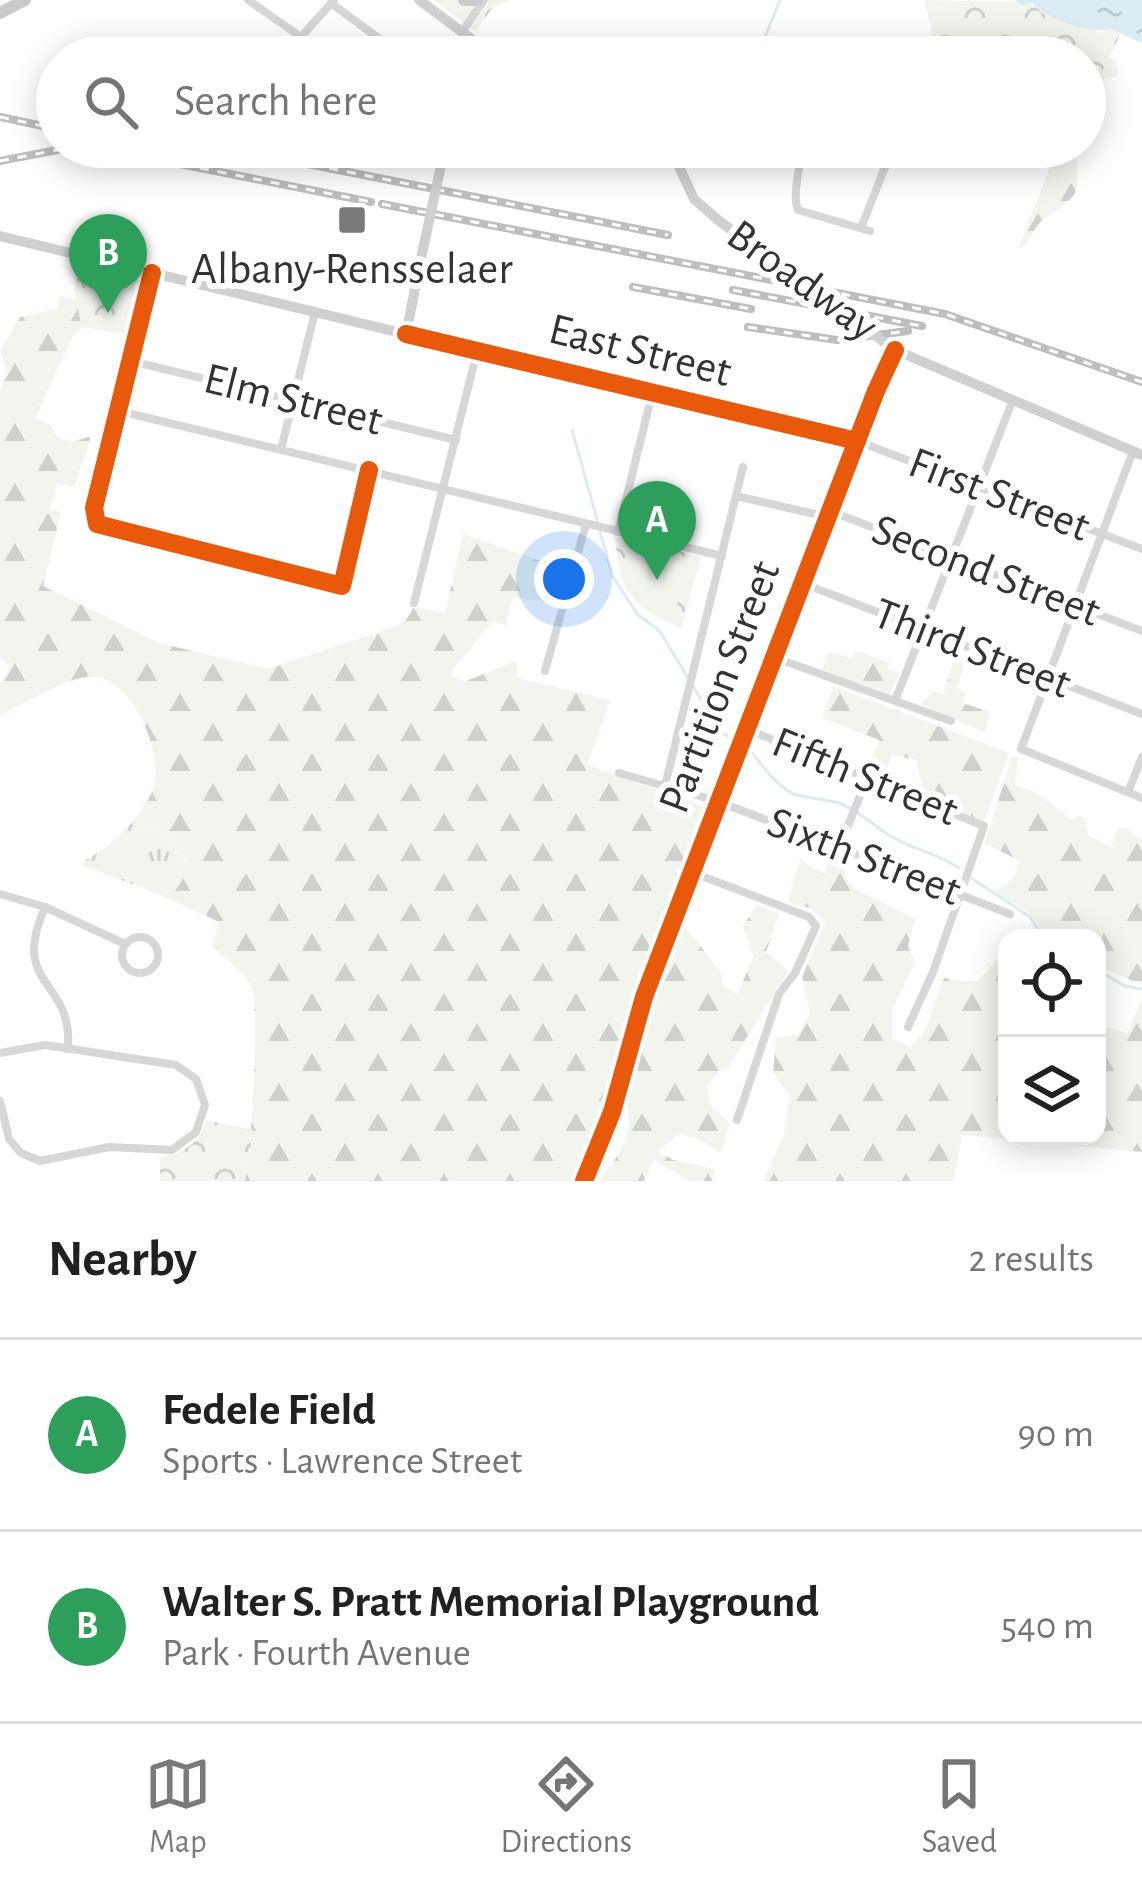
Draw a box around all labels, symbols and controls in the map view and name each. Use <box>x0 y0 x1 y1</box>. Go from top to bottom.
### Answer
search box <box>36 36 1106 168</box>
icon: search <box>78 69 144 135</box>
text: Search here <box>174 79 377 124</box>
marker: Albany-Rensselaer <box>336 204 368 236</box>
street label: Broadway <box>719 212 885 350</box>
pin: B <box>69 214 147 313</box>
place label: Albany-Rensselaer <box>191 247 513 292</box>
street label: East Street <box>544 307 736 395</box>
street label: Elm Street <box>199 356 387 444</box>
street label: First Street <box>903 440 1095 550</box>
pin: A <box>618 481 696 580</box>
street label: Second Street <box>866 507 1106 635</box>
your location <box>534 549 594 609</box>
street label: Partition Street <box>651 555 789 819</box>
street label: Third Street <box>867 591 1077 707</box>
street label: Fifth Street <box>766 720 964 834</box>
street label: Sixth Street <box>761 800 967 914</box>
map controls <box>998 929 1106 1145</box>
button: locate <box>998 929 1106 1037</box>
button: layers <box>998 1037 1106 1145</box>
text: Nearby <box>48 1234 197 1285</box>
text: 2 results <box>968 1240 1094 1279</box>
text: Fedele Field <box>162 1388 376 1433</box>
text: A <box>75 1415 99 1454</box>
text: 90 m <box>1017 1415 1094 1454</box>
text: Sports · Lawrence Street <box>162 1442 522 1481</box>
text: Walter S. Pratt Memorial Playground <box>162 1580 819 1625</box>
text: B <box>76 1607 98 1646</box>
text: 540 m <box>1001 1607 1094 1646</box>
text: Park · Fourth Avenue <box>162 1634 471 1673</box>
tab: Map <box>145 1751 211 1863</box>
tab: Directions <box>500 1751 632 1863</box>
tab: Saved <box>922 1751 997 1863</box>

